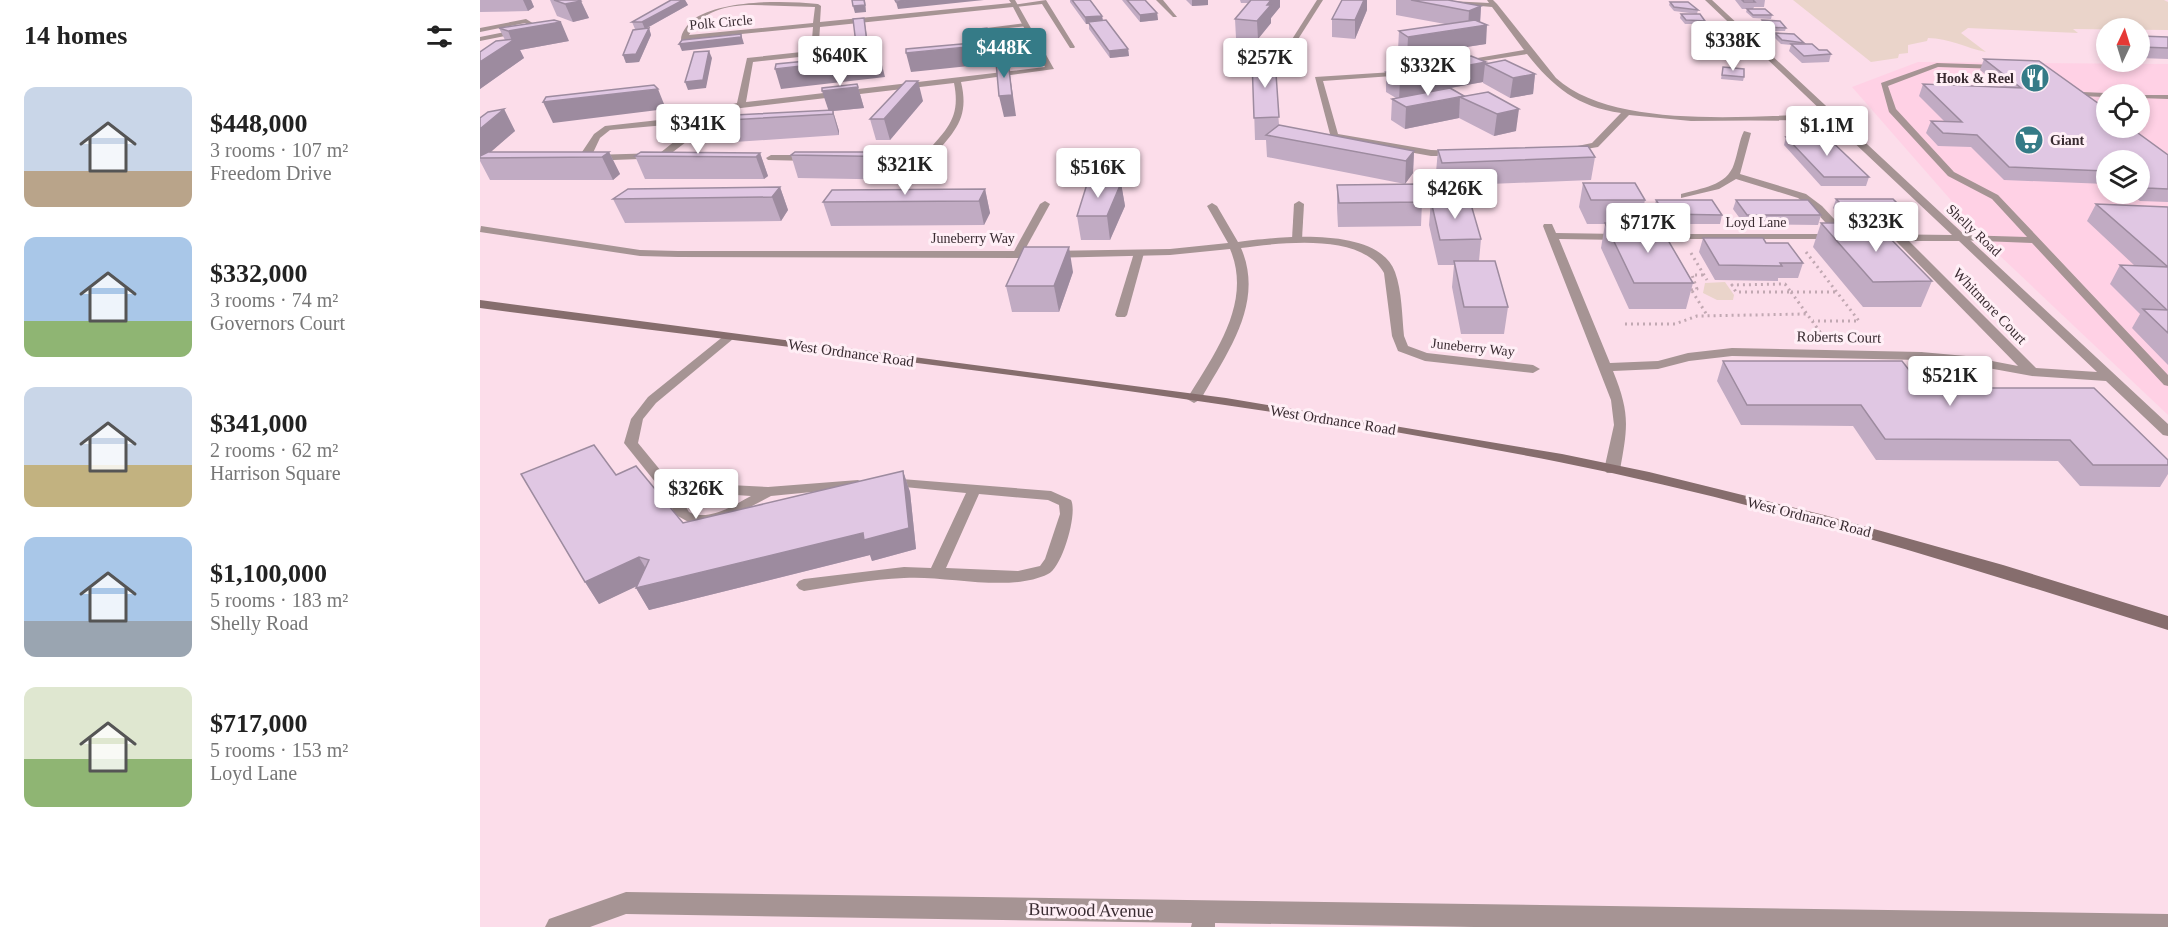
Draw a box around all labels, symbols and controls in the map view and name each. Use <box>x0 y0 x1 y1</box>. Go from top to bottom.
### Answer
street label: Polk Circle <box>689 12 753 33</box>
north arrow <box>2096 18 2150 72</box>
map controls <box>2096 18 2150 204</box>
icon: filters <box>423 20 456 53</box>
text: 14 homes <box>24 21 127 50</box>
pin: $338K <box>1691 21 1775 72</box>
pin: $448K <box>962 28 1046 79</box>
text: $338K <box>1705 29 1761 51</box>
pin: $640K <box>798 36 882 87</box>
text: $448K <box>976 36 1032 58</box>
pin: $257K <box>1223 38 1307 89</box>
text: $640K <box>812 44 868 66</box>
text: $257K <box>1237 46 1293 68</box>
pin: $332K <box>1386 46 1470 97</box>
text: $332K <box>1400 54 1456 76</box>
restaurant icon: Hook & Reel <box>2019 62 2051 94</box>
place label: Hook & Reel <box>1936 71 2014 86</box>
button: locate <box>2096 84 2150 138</box>
pin: $341K <box>656 104 740 155</box>
pin: $1.1M <box>1785 106 1869 157</box>
text: $448,000 <box>210 109 308 138</box>
icon: home <box>72 111 144 183</box>
text: $341K <box>670 112 726 134</box>
text: $1.1M <box>1800 114 1854 136</box>
supermarket icon: Giant <box>2013 124 2045 156</box>
place label: Giant <box>2050 133 2085 148</box>
text: 3 rooms · 107 m² <box>210 139 348 161</box>
pin: $321K <box>863 145 947 196</box>
pin: $516K <box>1056 148 1140 199</box>
button: layers <box>2096 150 2150 204</box>
text: $321K <box>877 153 933 175</box>
text: $516K <box>1070 156 1126 178</box>
text: Freedom Drive <box>210 162 332 184</box>
pin: $426K <box>1413 169 1497 220</box>
text: $426K <box>1427 177 1483 199</box>
street label: Shelly Road <box>1943 201 2004 259</box>
pin: $323K <box>1834 202 1918 253</box>
pin: $717K <box>1606 203 1690 254</box>
text: $323K <box>1848 210 1904 232</box>
text: $717K <box>1620 211 1676 233</box>
street label: Loyd Lane <box>1725 215 1787 230</box>
street label: Juneberry Way <box>931 231 1015 246</box>
text: $332,000 <box>210 259 308 288</box>
icon: home <box>72 261 144 333</box>
street label: Whitmore Court <box>1950 265 2031 348</box>
text: 3 rooms · 74 m² <box>210 289 338 311</box>
text: Governors Court <box>210 312 345 334</box>
street label: Roberts Court <box>1797 328 1882 346</box>
street label: West Ordnance Road <box>787 336 916 370</box>
street label: Juneberry Way <box>1431 336 1515 359</box>
pin: $521K <box>1908 356 1992 407</box>
text: $521K <box>1922 364 1978 386</box>
street label: West Ordnance Road <box>1269 402 1397 438</box>
text: $341,000 <box>210 409 308 438</box>
icon: home <box>72 411 144 483</box>
text: 2 rooms · 62 m² <box>210 439 338 461</box>
text: Harrison Square <box>210 462 341 484</box>
pin: $326K <box>654 469 738 520</box>
text: $326K <box>668 477 724 499</box>
street label: West Ordnance Road <box>1745 494 1873 540</box>
text: $1,100,000 <box>210 559 327 588</box>
icon: home <box>72 561 144 633</box>
text: 5 rooms · 183 m² <box>210 589 348 611</box>
text: Shelly Road <box>210 612 308 634</box>
text: $717,000 <box>210 709 308 738</box>
icon: home <box>72 711 144 783</box>
text: 5 rooms · 153 m² <box>210 739 348 761</box>
text: Loyd Lane <box>210 762 297 784</box>
street label: Burwood Avenue <box>1028 899 1154 921</box>

